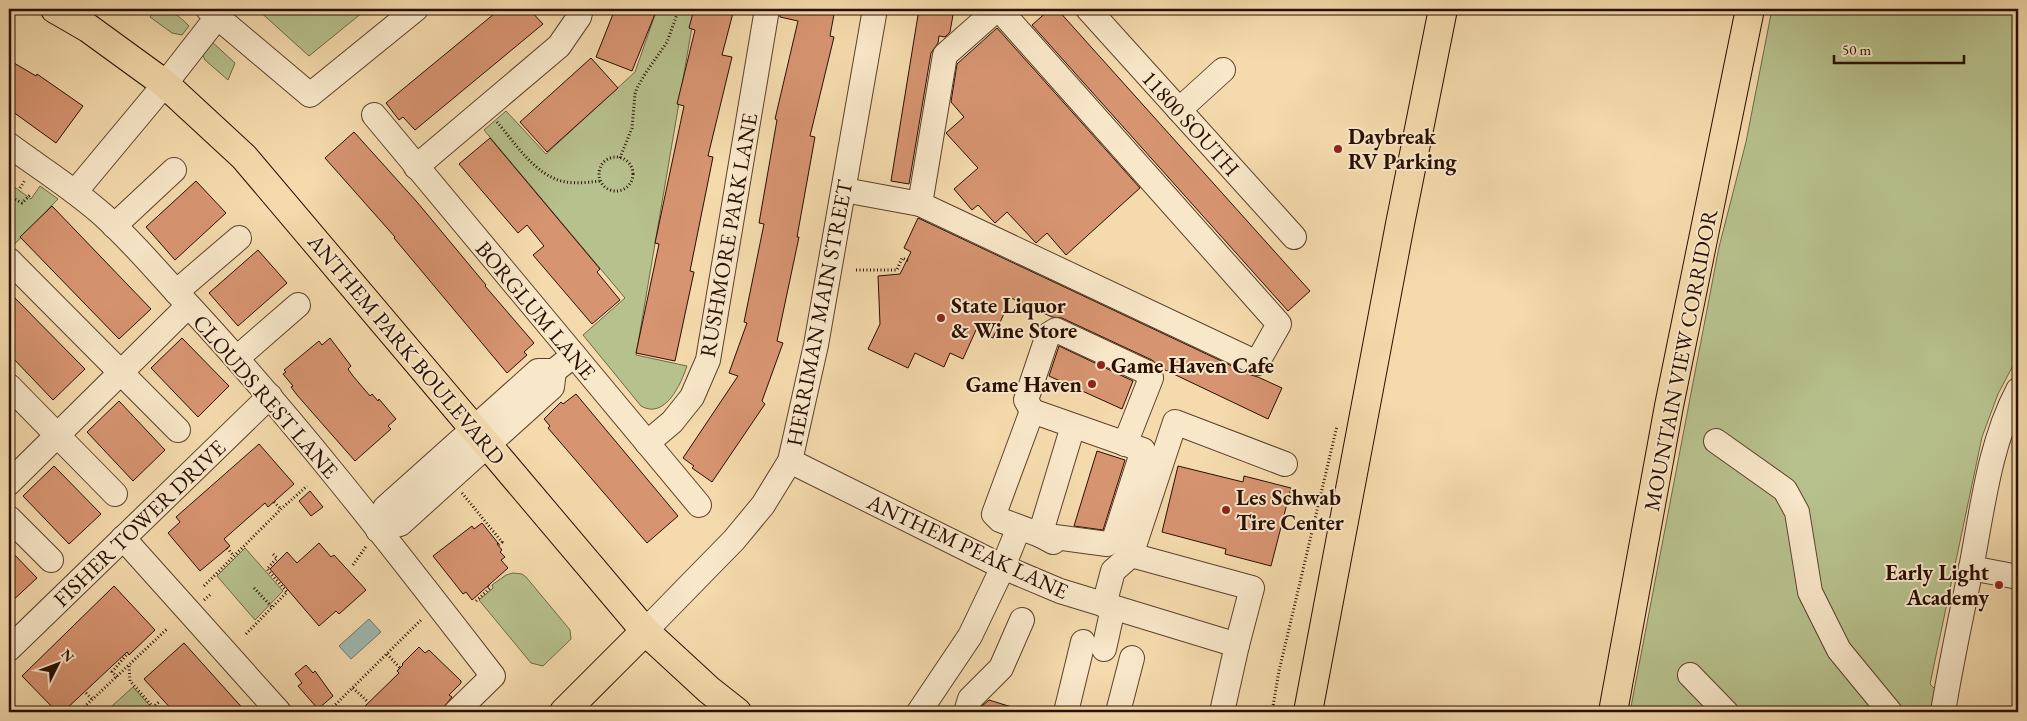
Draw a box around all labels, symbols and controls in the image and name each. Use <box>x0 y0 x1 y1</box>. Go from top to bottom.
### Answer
scale bar <box>1834 32 1964 64</box>
text: 50 m <box>1842 40 1871 59</box>
street label: 11800 SOUTH <box>1135 64 1246 182</box>
street label: RUSHMORE PARK LANE <box>693 111 764 359</box>
place label: Daybreak RV Parking <box>1348 122 1457 176</box>
marker: Daybreak RV Parking <box>1332 143 1344 155</box>
street label: HERRIMAN MAIN STREET <box>779 177 860 449</box>
street label: MOUNTAIN VIEW CORRIDOR <box>1637 206 1724 514</box>
street label: ANTHEM PARK BOULEVARD <box>301 227 512 471</box>
street label: BORGLUM LANE <box>469 235 602 386</box>
place label: State Liquor & Wine Store <box>951 291 1077 345</box>
street label: CLOUDS REST LANE <box>186 308 345 484</box>
marker: State Liquor & Wine Store <box>935 312 947 324</box>
place label: Game Haven Cafe <box>1111 351 1274 380</box>
marker: Game Haven Cafe <box>1095 359 1107 371</box>
place label: Game Haven <box>966 370 1083 399</box>
marker: Game Haven <box>1086 378 1098 390</box>
street label: FISHER TOWER DRIVE <box>47 433 232 613</box>
place label: Les Schwab Tire Center <box>1236 483 1345 537</box>
street label: ANTHEM PEAK LANE <box>862 487 1073 606</box>
marker: Les Schwab Tire Center <box>1220 504 1232 516</box>
place label: Early Light Academy <box>1885 558 1990 612</box>
marker: Early Light Academy <box>1993 579 2005 591</box>
north arrow <box>32 638 82 688</box>
text: N <box>57 645 79 666</box>

